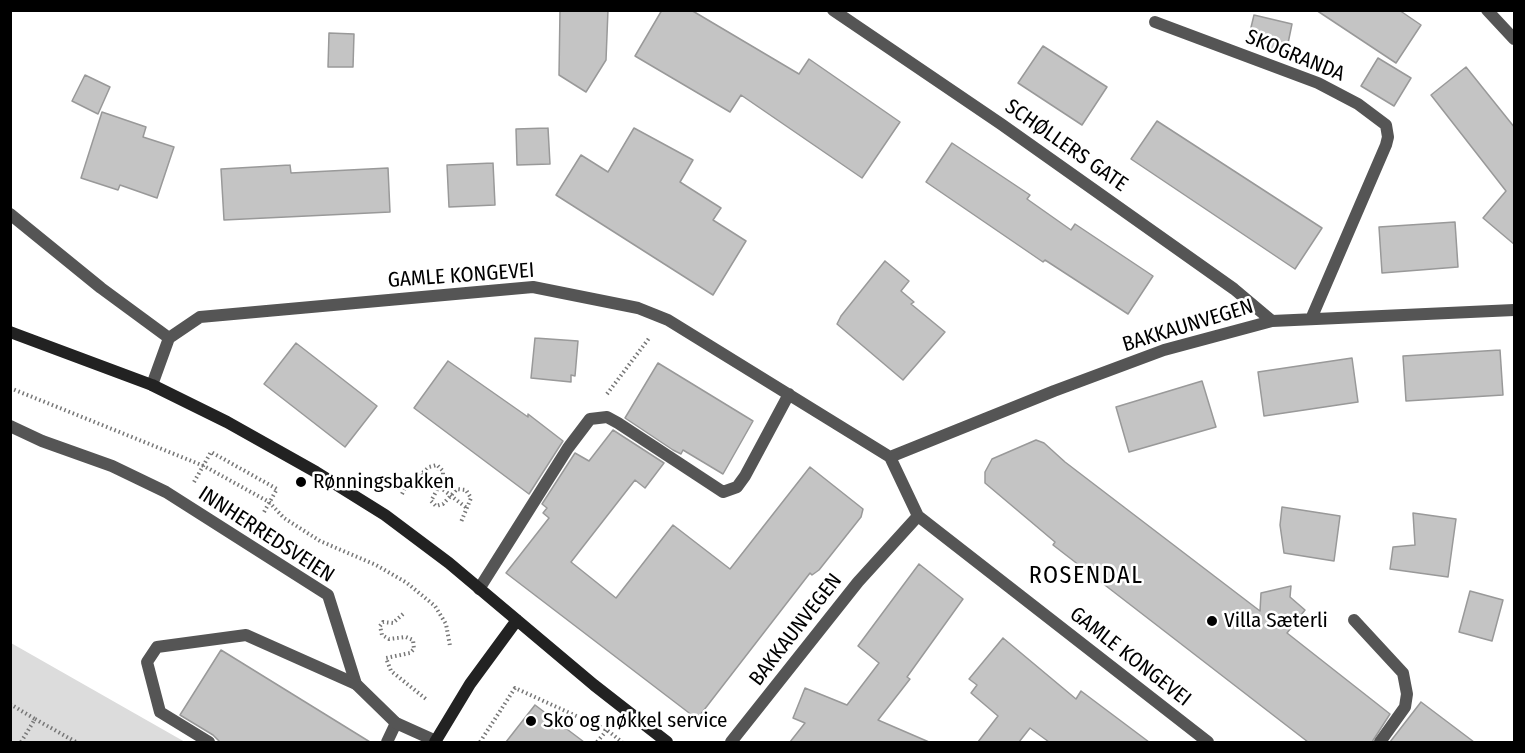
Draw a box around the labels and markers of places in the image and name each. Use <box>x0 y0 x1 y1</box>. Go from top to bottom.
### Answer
place label: Rønningsbakken <box>313 469 454 495</box>
marker: Rønningsbakken <box>294 475 308 489</box>
place label: Villa Sæterli <box>1224 608 1328 634</box>
marker: Villa Sæterli <box>1205 614 1219 628</box>
place label: Sko og nøkkel service <box>543 708 727 734</box>
marker: Sko og nøkkel service <box>524 714 538 728</box>

